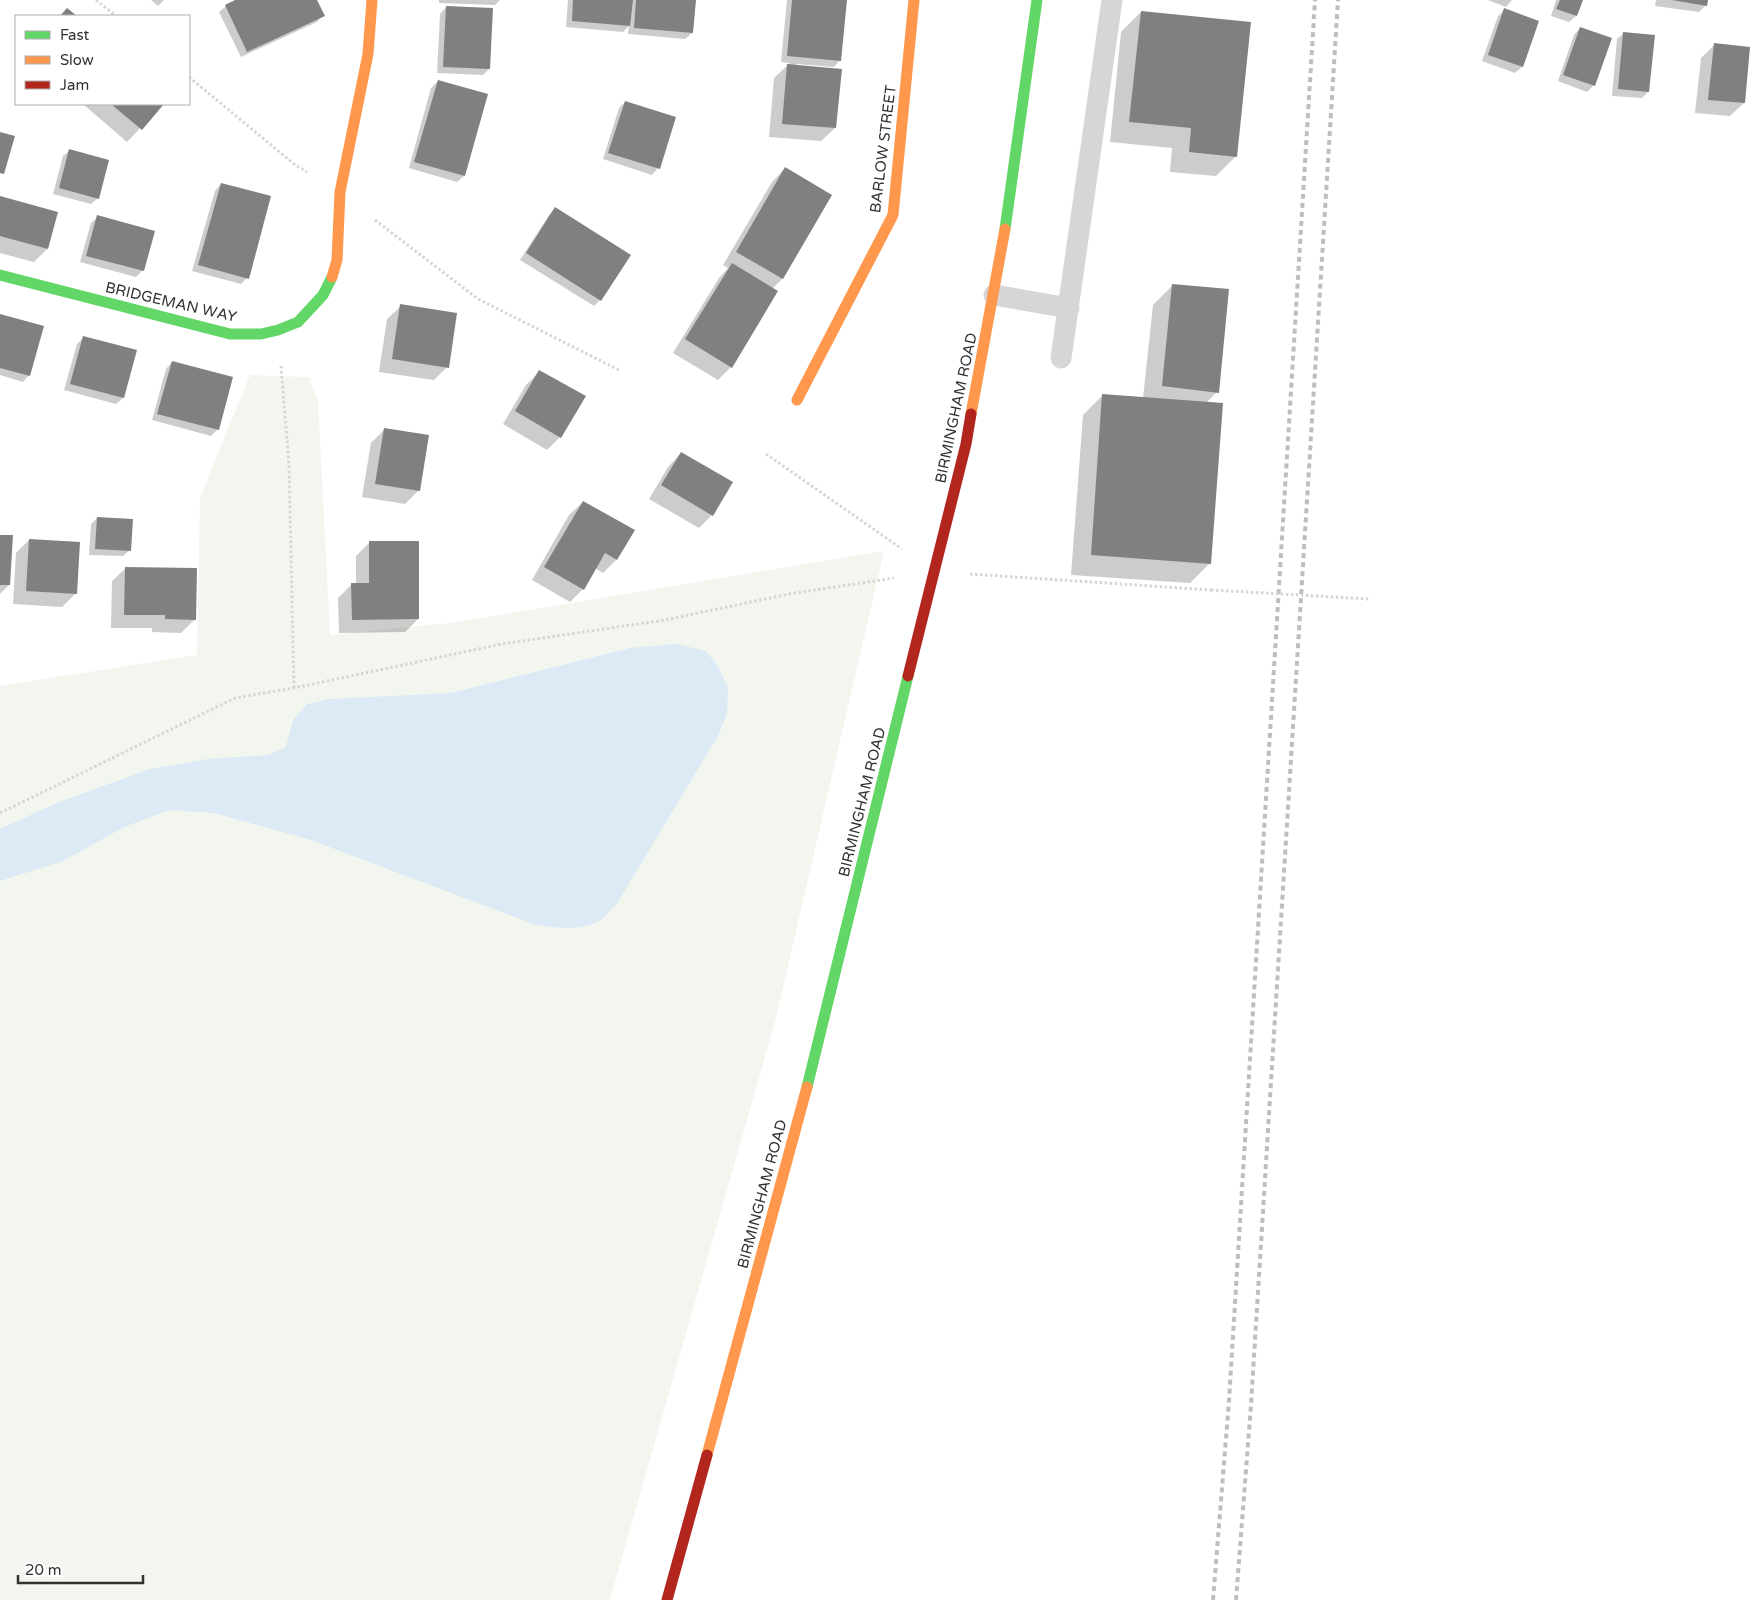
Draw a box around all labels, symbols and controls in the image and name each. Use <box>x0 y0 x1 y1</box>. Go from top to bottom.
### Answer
legend <box>15 15 190 105</box>
text: Fast <box>60 26 90 44</box>
text: Slow <box>60 51 94 69</box>
text: Jam <box>60 76 89 94</box>
street label: BARLOW STREET <box>866 84 900 214</box>
street label: BRIDGEMAN WAY <box>104 278 239 326</box>
street label: BIRMINGHAM ROAD <box>931 331 981 485</box>
street label: BIRMINGHAM ROAD <box>835 725 889 879</box>
street label: BIRMINGHAM ROAD <box>733 1118 791 1270</box>
scale bar <box>18 1552 142 1584</box>
text: 20 m <box>25 1561 62 1579</box>

